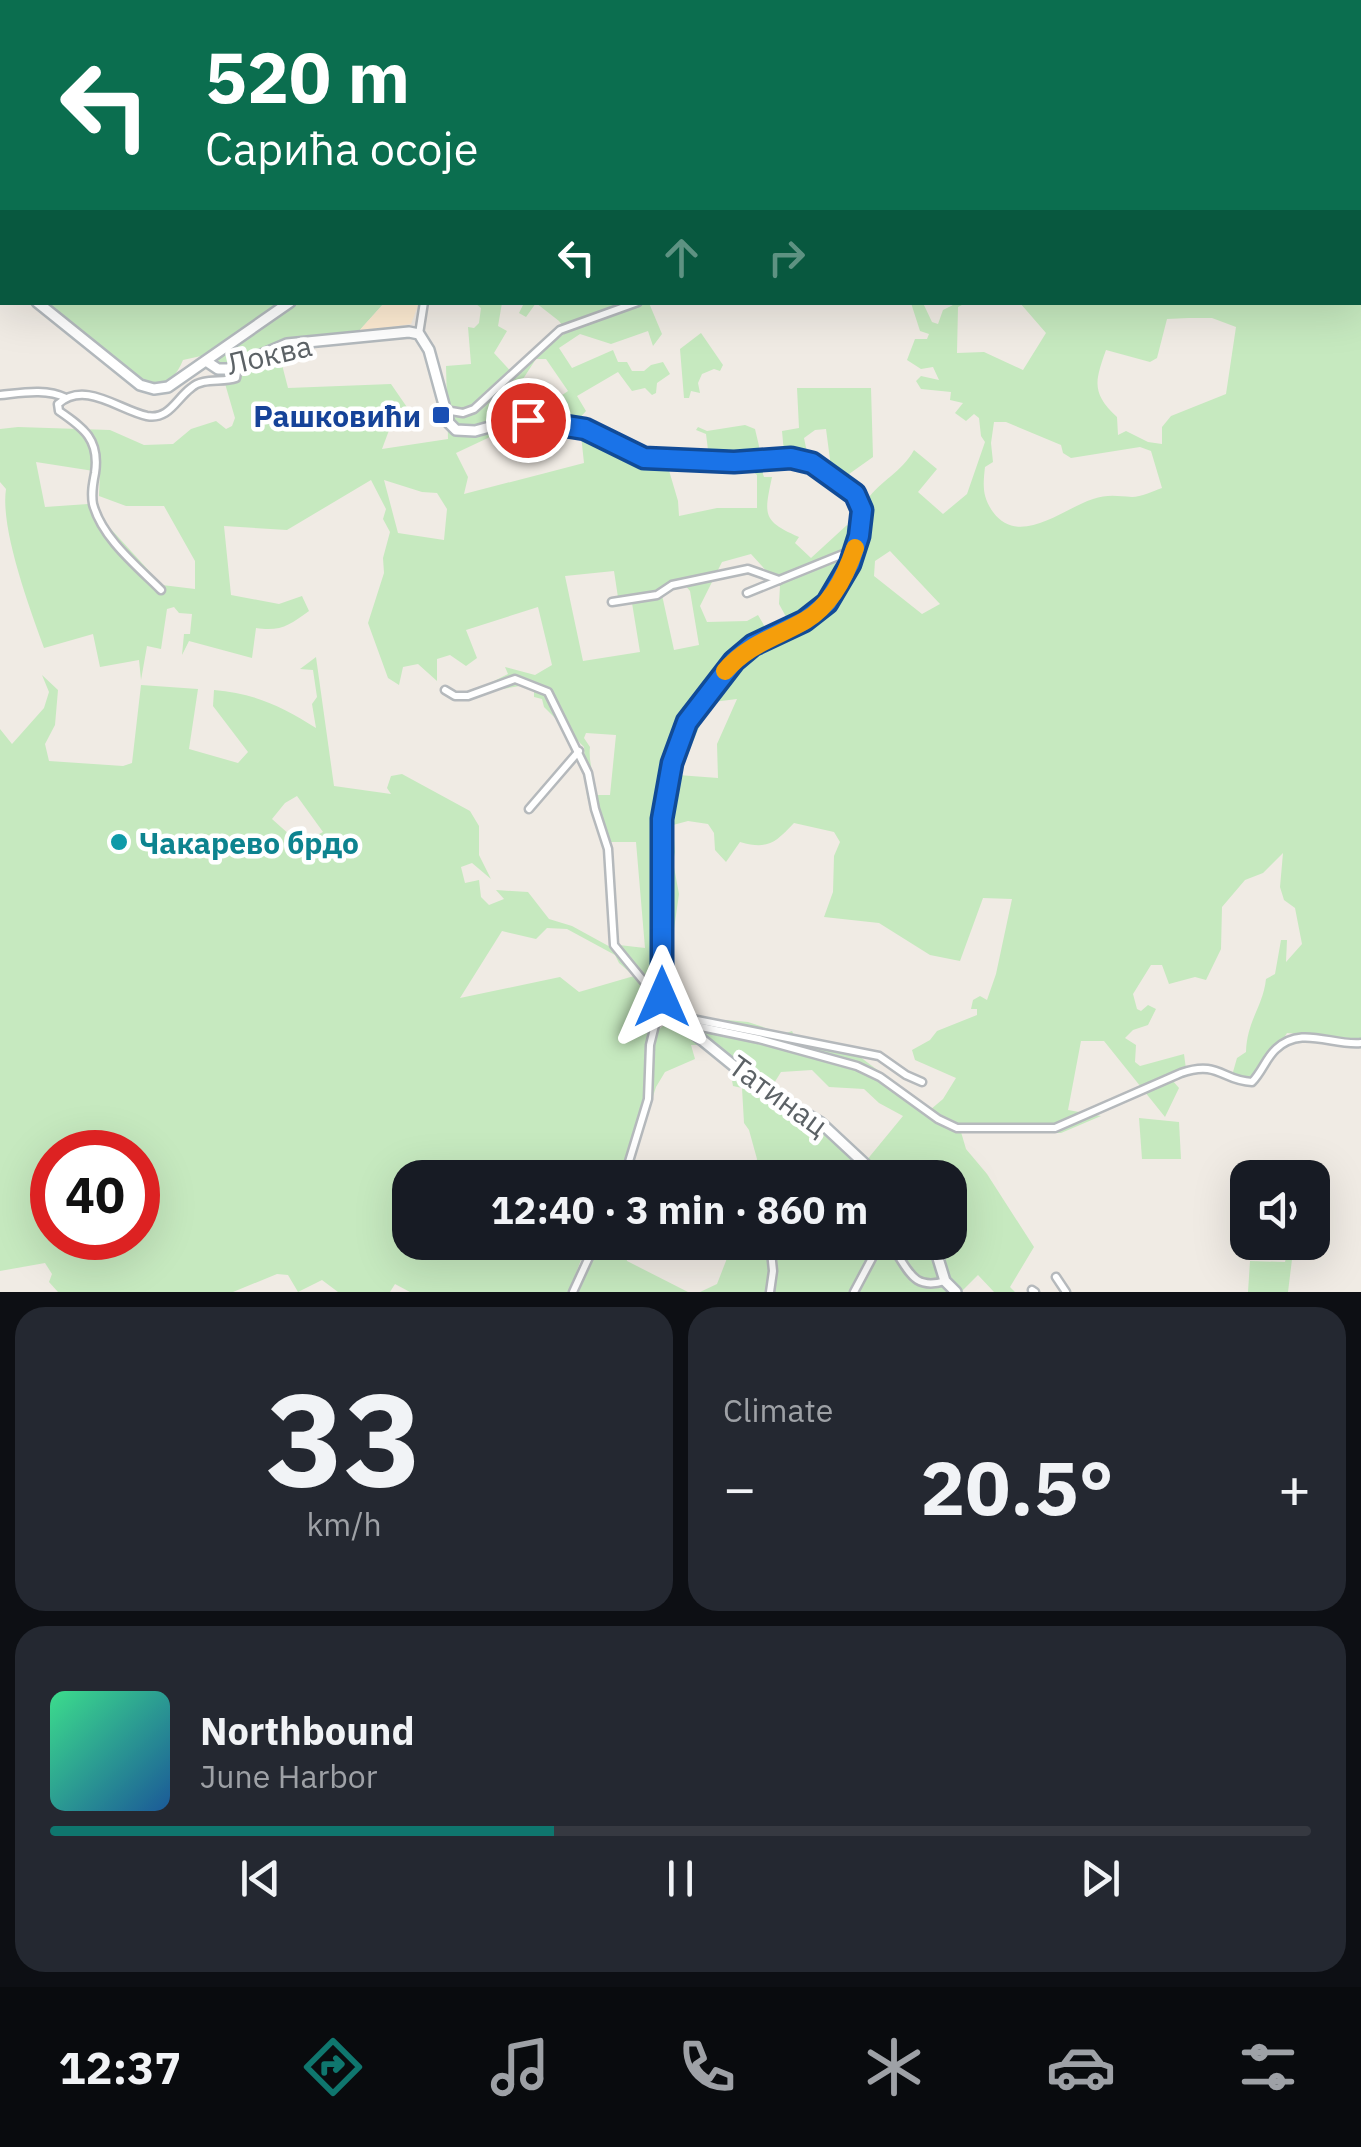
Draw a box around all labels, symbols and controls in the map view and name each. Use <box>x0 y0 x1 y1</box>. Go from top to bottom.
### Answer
text: 520 m <box>205 31 410 122</box>
icon: left <box>40 40 170 170</box>
text: Сарића осоје <box>205 119 478 177</box>
icon: left <box>549 230 604 285</box>
icon: ahead <box>654 230 709 285</box>
icon: right <box>759 230 814 285</box>
street label: Локва <box>223 325 315 383</box>
pin <box>486 378 571 463</box>
icon: arrive <box>501 393 556 448</box>
place label: Рашковићи <box>253 396 421 435</box>
marker: Рашковићи <box>430 404 452 426</box>
place label: Чакарево брдо <box>139 823 359 862</box>
marker: Чакарево брдо <box>108 831 130 853</box>
position arrow <box>610 945 714 1049</box>
street label: Татинац <box>721 1046 837 1144</box>
speed limit sign: 40 <box>30 1130 160 1260</box>
map controls <box>1230 1160 1330 1260</box>
button: sound <box>1230 1160 1330 1260</box>
text: 12:40 · 3 min · 860 m <box>491 1185 868 1234</box>
text: 33 <box>266 1353 422 1522</box>
text: Climate <box>723 1389 833 1431</box>
text: 20.5° <box>920 1438 1114 1536</box>
text: − <box>723 1452 756 1523</box>
text: + <box>1278 1452 1311 1523</box>
text: km/h <box>306 1503 382 1545</box>
text: Northbound <box>200 1706 415 1755</box>
text: June Harbor <box>200 1755 377 1797</box>
icon: previous <box>233 1851 288 1906</box>
icon: pause <box>653 1851 708 1906</box>
icon: next <box>1073 1851 1128 1906</box>
icon: directions <box>298 2032 368 2102</box>
icon: music <box>485 2032 555 2102</box>
icon: phone <box>672 2032 742 2102</box>
icon: climate <box>859 2032 929 2102</box>
icon: car <box>1046 2032 1116 2102</box>
icon: filters <box>1233 2032 1303 2102</box>
text: 12:37 <box>58 2038 181 2096</box>

